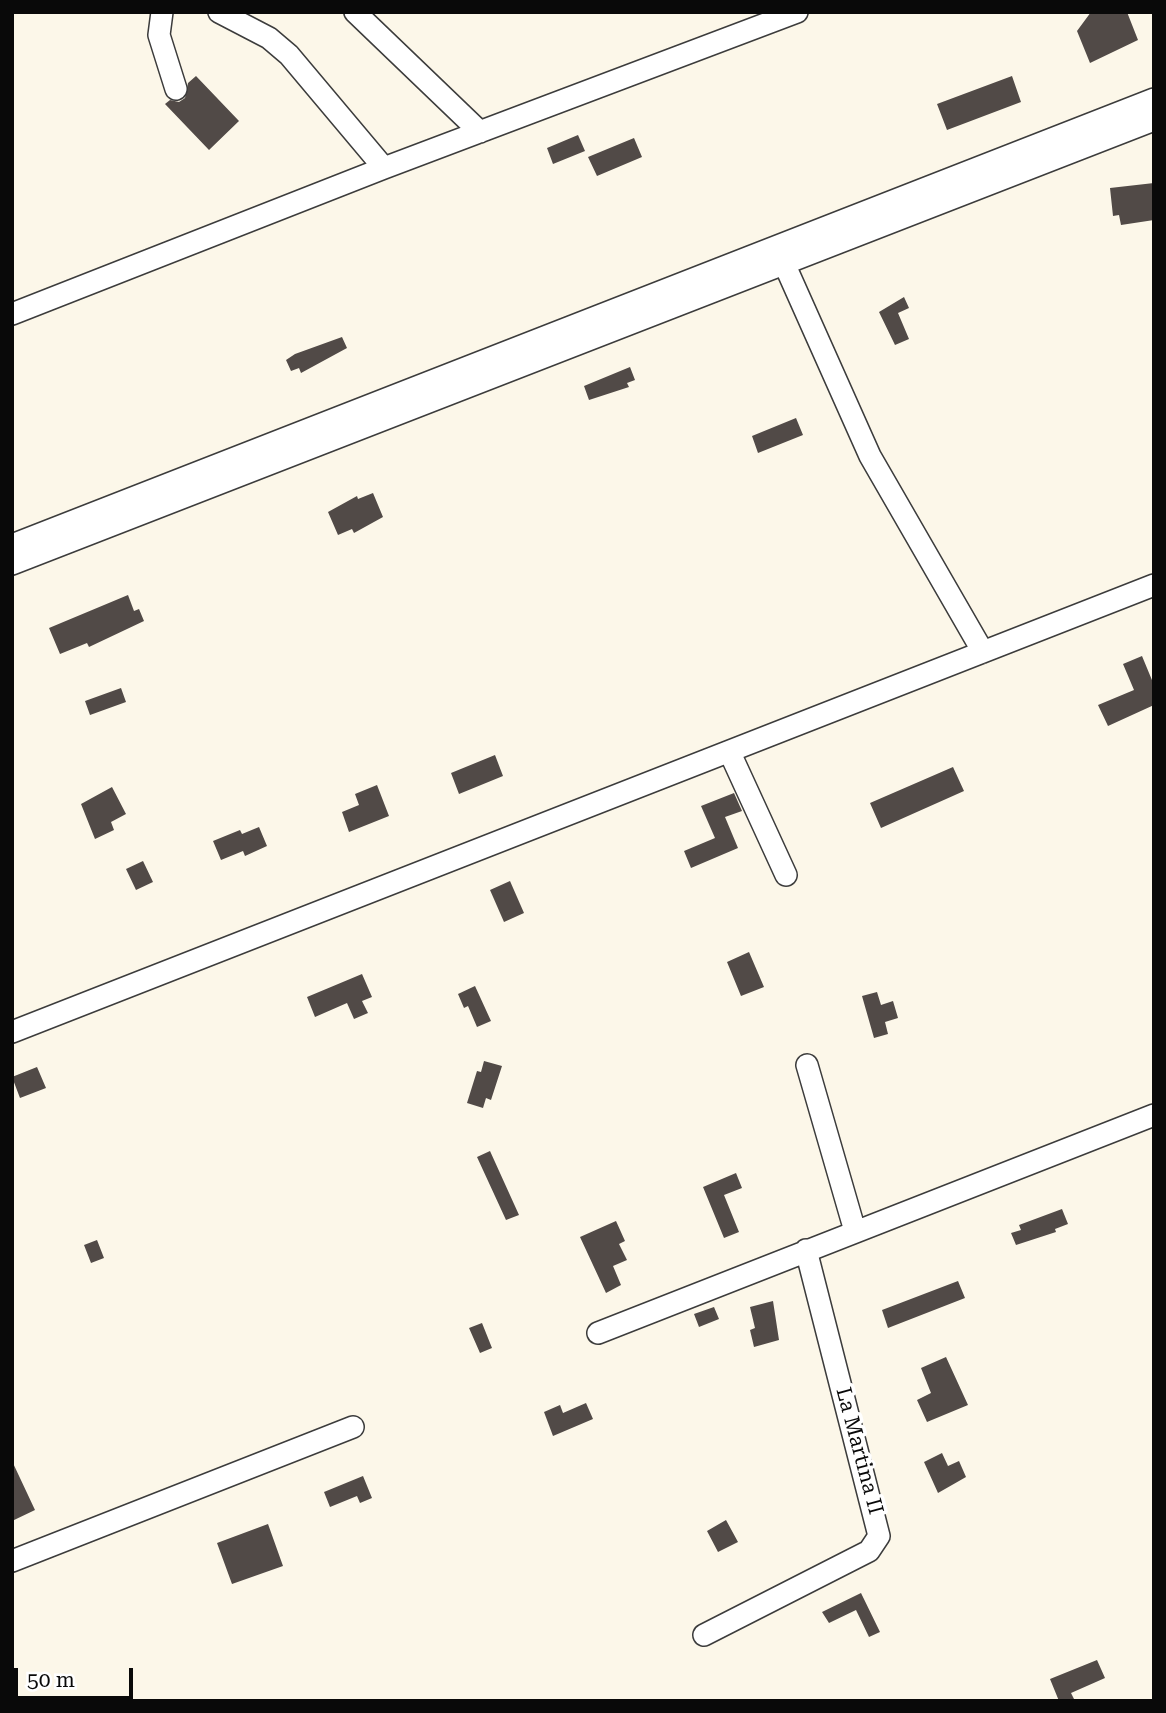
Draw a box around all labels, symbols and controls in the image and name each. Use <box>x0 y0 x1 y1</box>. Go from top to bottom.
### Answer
street label: La Martina II <box>830 1385 888 1517</box>
scale bar <box>18 1654 136 1698</box>
text: 50 m <box>27 1668 75 1692</box>

